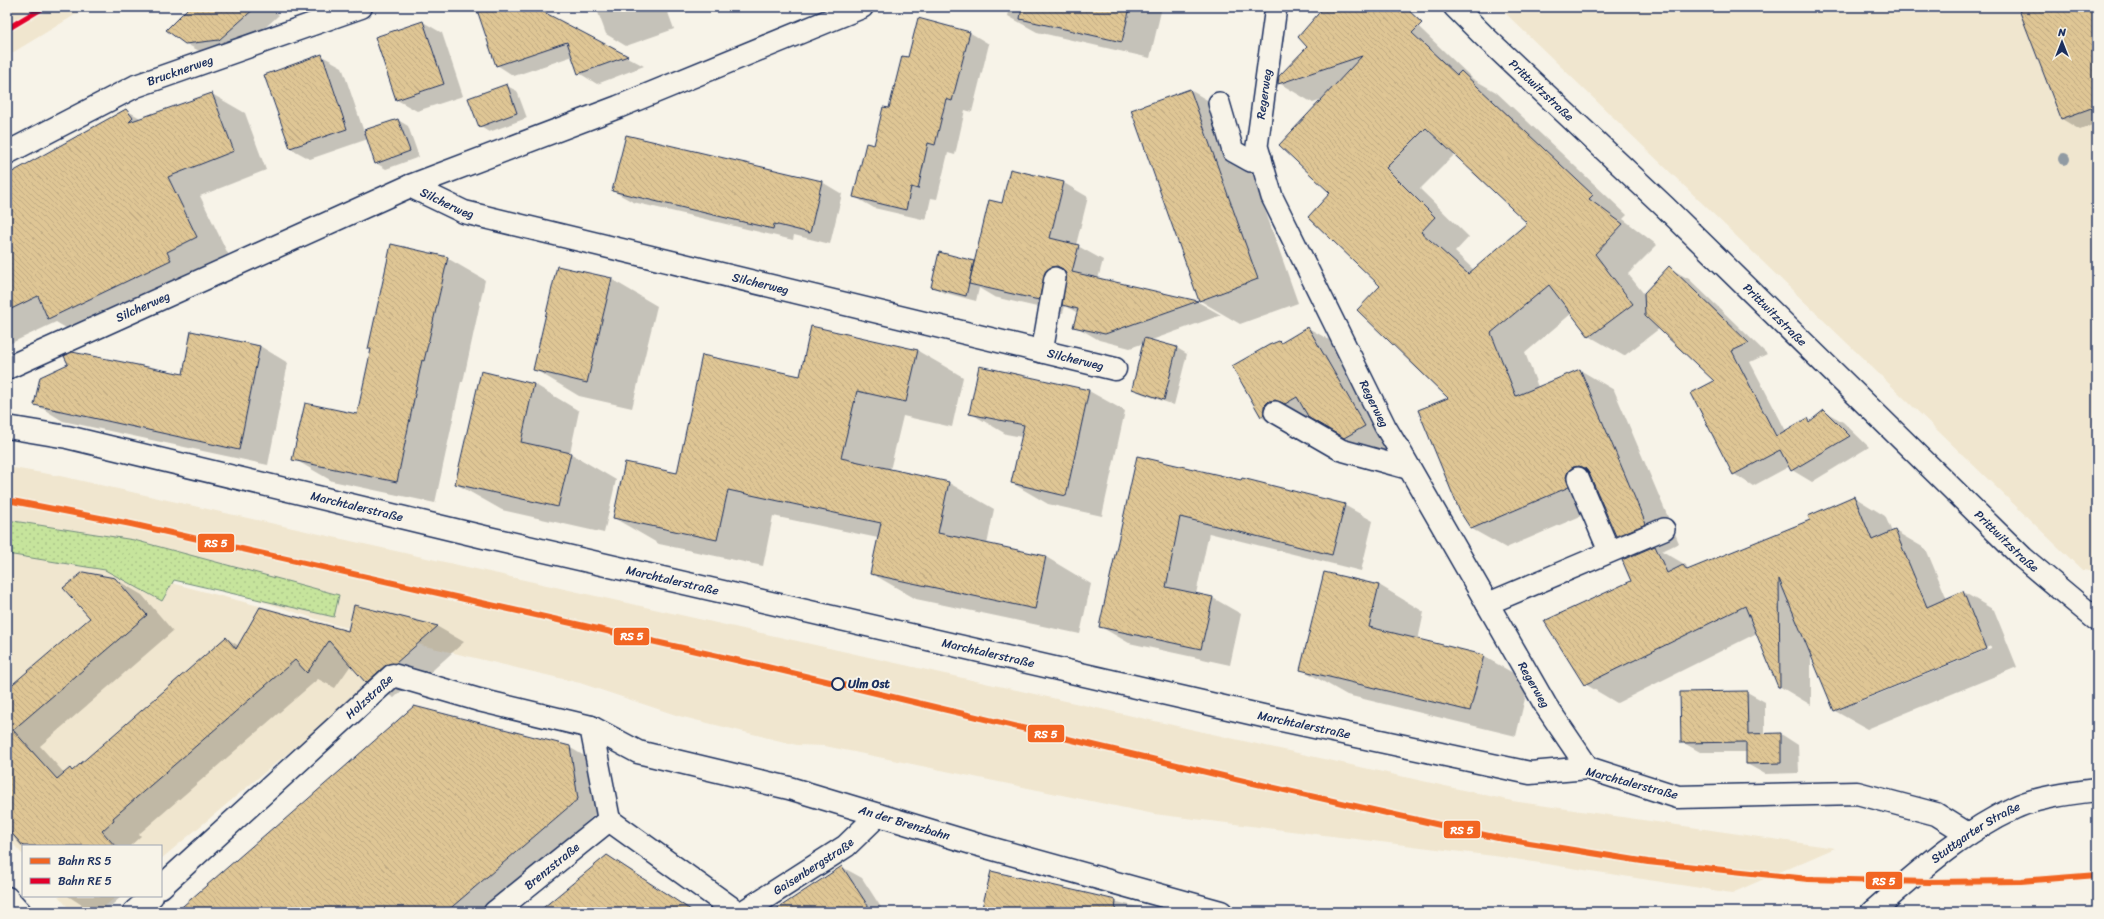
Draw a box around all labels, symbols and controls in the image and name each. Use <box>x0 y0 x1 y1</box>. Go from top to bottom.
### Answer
north arrow <box>2042 22 2082 62</box>
text: N <box>2057 23 2066 42</box>
street label: Brucknerweg <box>144 49 216 92</box>
street label: Prittwitzstraße <box>1504 54 1579 127</box>
street label: Regerweg <box>1250 67 1278 121</box>
street label: Silcherweg <box>416 181 476 225</box>
street label: Silcherweg <box>730 266 791 301</box>
street label: Prittwitzstraße <box>1737 278 1812 352</box>
street label: Silcherweg <box>112 285 174 329</box>
street label: Silcherweg <box>1045 342 1106 377</box>
street label: Regerweg <box>1353 376 1395 431</box>
street label: Marchtalerstraße <box>308 485 406 528</box>
street label: Prittwitzstraße <box>1969 505 2044 578</box>
line badge: RS 5 <box>197 533 235 553</box>
text: RS 5 <box>203 534 228 553</box>
street label: Marchtalerstraße <box>624 559 721 602</box>
line badge: RS 5 <box>613 627 650 646</box>
text: RS 5 <box>619 627 644 646</box>
street label: Marchtalerstraße <box>940 632 1037 674</box>
street label: Regerweg <box>1512 657 1556 712</box>
street label: Holzstraße <box>340 669 398 725</box>
place label: Ulm Ost <box>848 673 890 695</box>
marker: Ulm Ost <box>831 677 845 691</box>
street label: Marchtalerstraße <box>1255 704 1353 745</box>
line badge: RS 5 <box>1027 724 1065 743</box>
text: RS 5 <box>1033 725 1058 744</box>
street label: Marchtalerstraße <box>1583 760 1681 806</box>
street label: Stuttgarter Straße <box>1926 796 2024 869</box>
street label: An der Brenzbahn <box>855 798 953 847</box>
line badge: RS 5 <box>1443 820 1481 839</box>
text: RS 5 <box>1449 821 1474 840</box>
street label: Gaisenbergstraße <box>768 832 860 901</box>
street label: Brenzstraße <box>519 837 585 896</box>
legend <box>22 845 162 897</box>
text: Bahn RS 5 <box>58 850 112 872</box>
text: Bahn RE 5 <box>58 870 112 892</box>
line badge: RS 5 <box>1865 871 1903 890</box>
text: RS 5 <box>1871 872 1896 891</box>

